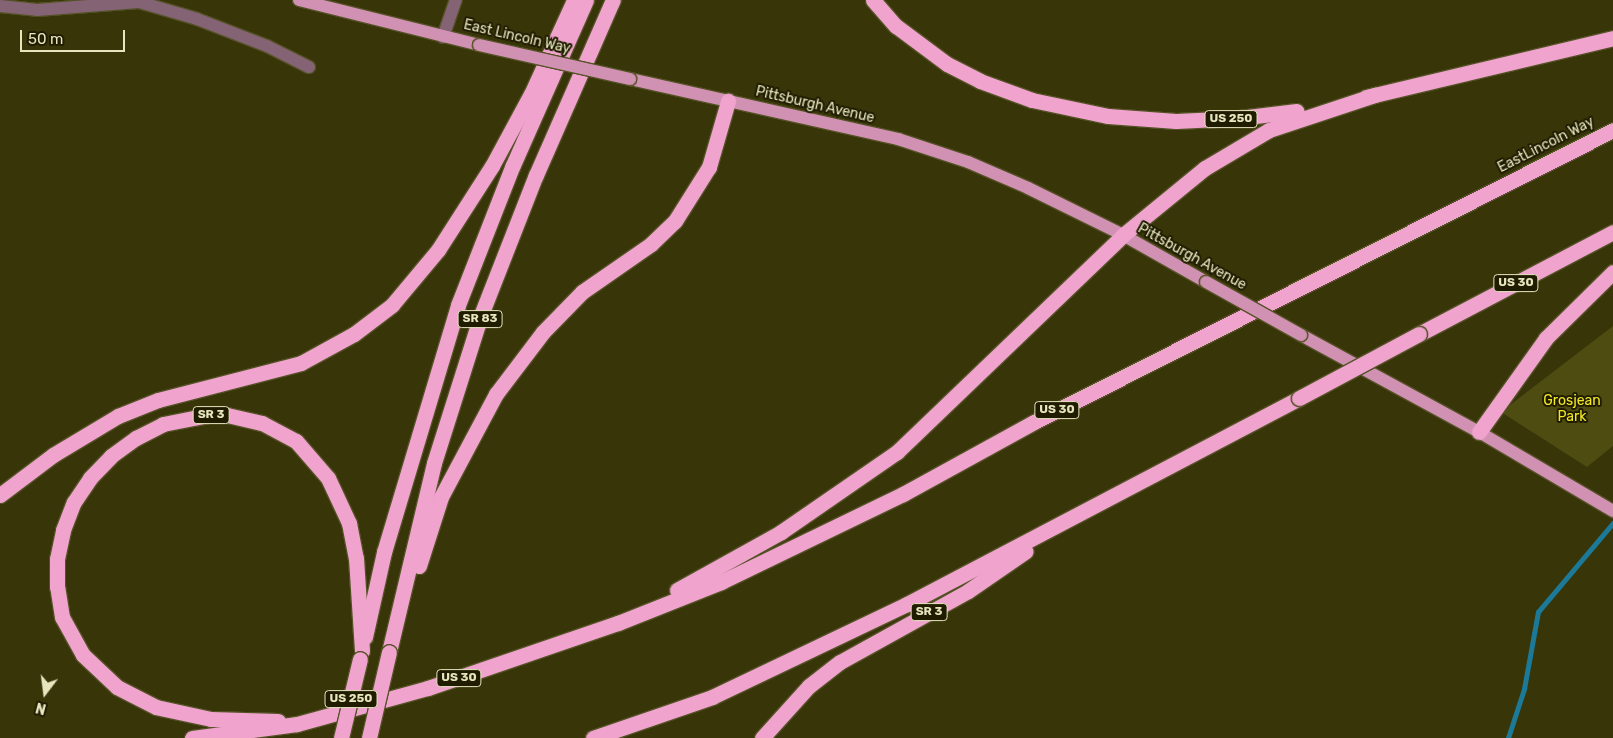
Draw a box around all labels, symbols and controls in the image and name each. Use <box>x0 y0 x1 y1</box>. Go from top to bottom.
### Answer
street label: East Lincoln Way <box>462 17 572 57</box>
scale bar <box>22 20 128 52</box>
text: 50 m <box>28 30 63 48</box>
street label: Pittsburgh Avenue <box>754 83 876 127</box>
road number: US 250 <box>1204 110 1258 128</box>
street label: EastLincoln Way <box>1495 113 1597 177</box>
street label: Pittsburgh Avenue <box>1135 220 1249 294</box>
road number: US 30 <box>1492 274 1540 292</box>
road number: SR 83 <box>458 310 502 328</box>
park label: Grosjean Park <box>1543 393 1601 426</box>
road number: US 30 <box>1033 400 1081 420</box>
road number: SR 3 <box>192 406 230 424</box>
road number: SR 3 <box>910 602 948 622</box>
north arrow <box>20 668 70 718</box>
road number: US 30 <box>435 668 483 688</box>
road number: US 250 <box>324 690 378 709</box>
text: N <box>34 698 48 717</box>

